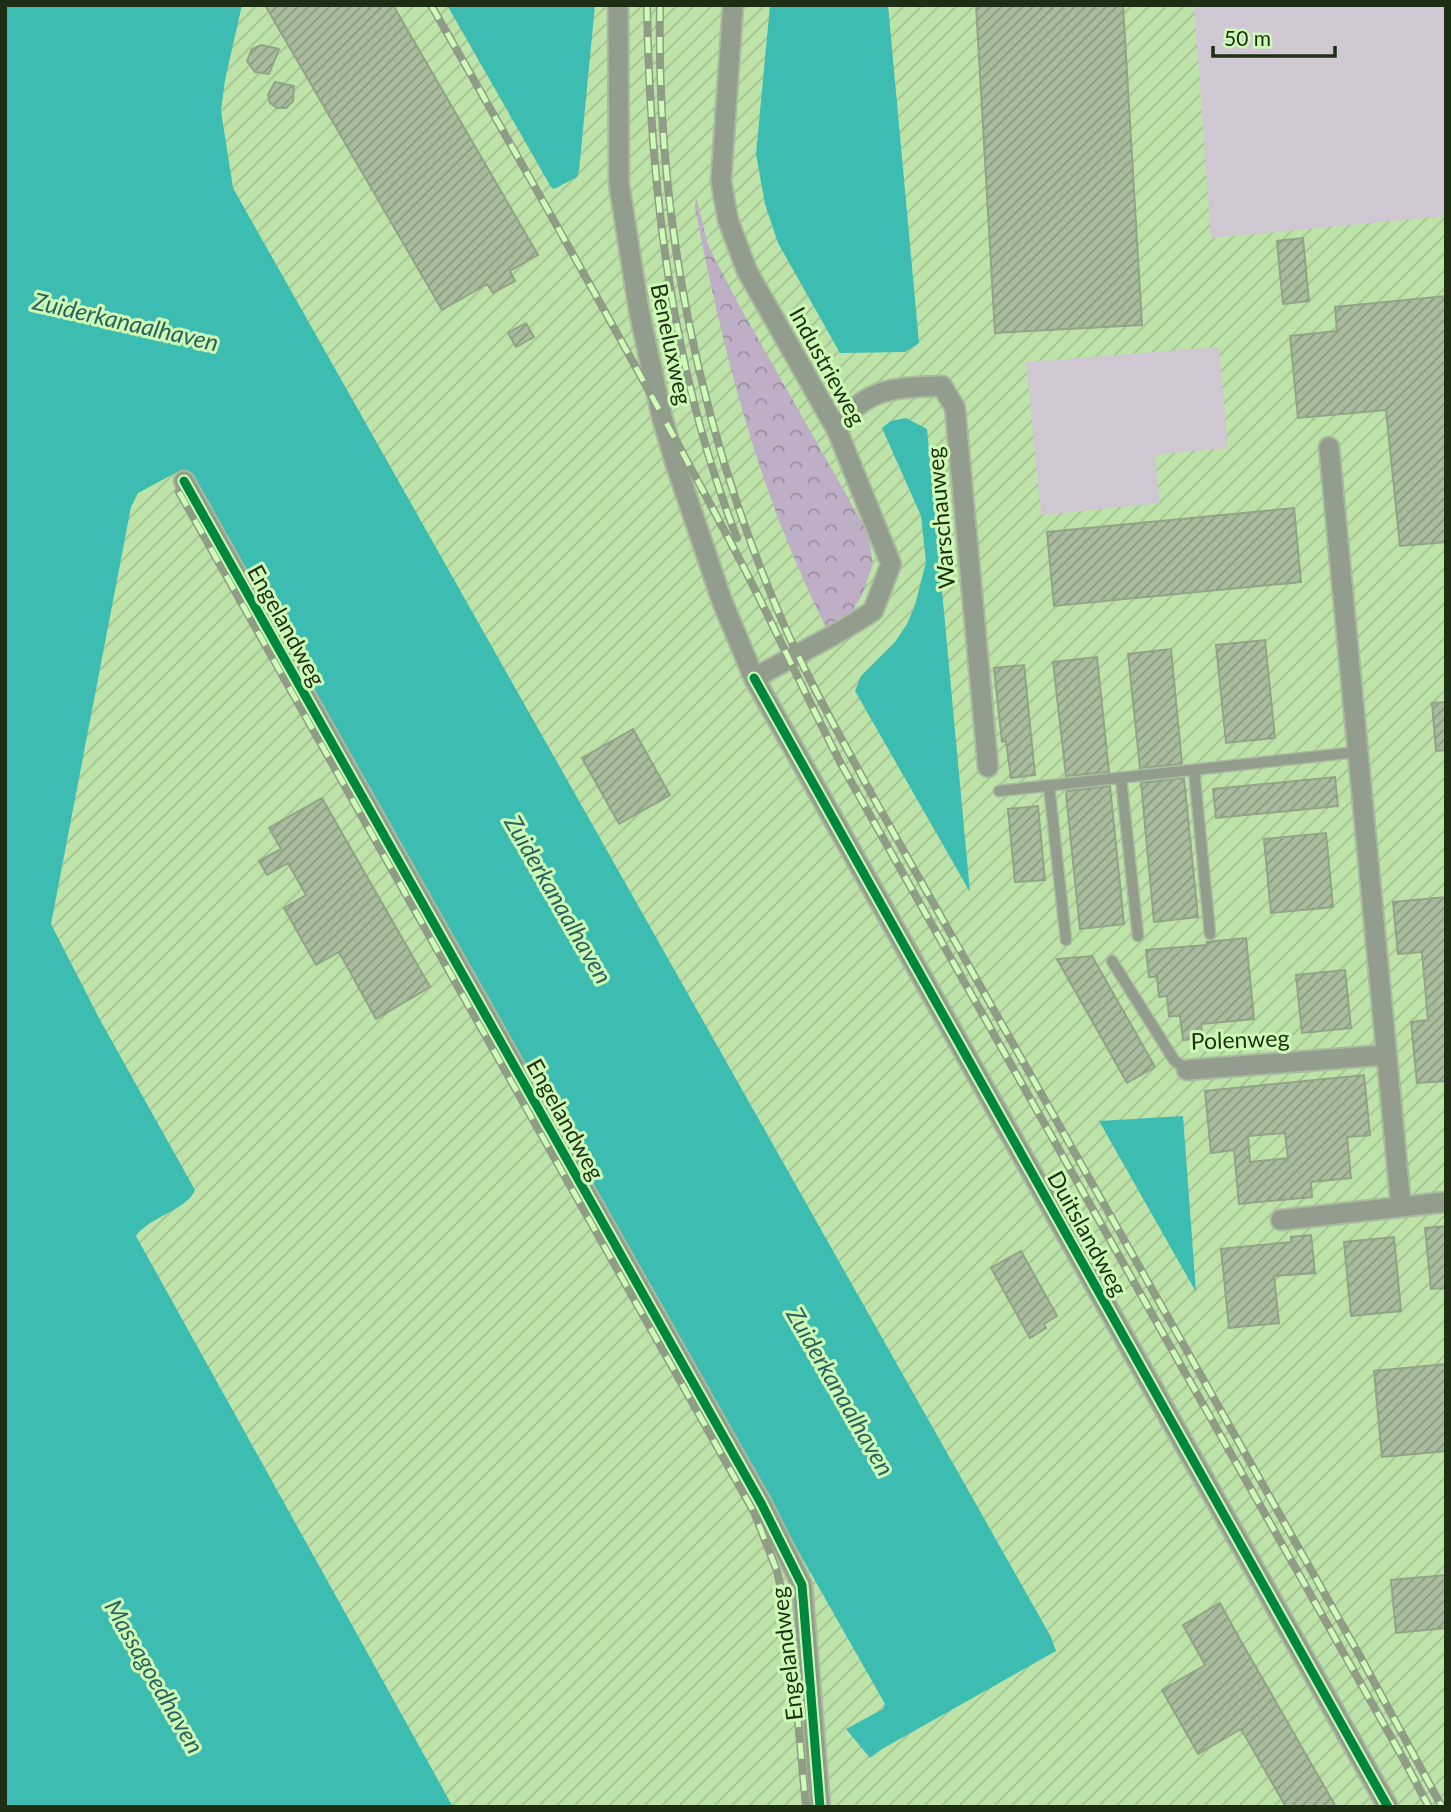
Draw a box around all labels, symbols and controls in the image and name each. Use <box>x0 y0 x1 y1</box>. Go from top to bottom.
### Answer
scale bar <box>1213 14 1336 58</box>
text: 50 m <box>1224 25 1271 50</box>
street label: Beneluxweg <box>645 281 699 407</box>
water label: Zuiderkanaalhaven <box>29 285 222 356</box>
street label: Industrieweg <box>784 302 872 430</box>
street label: Warschauweg <box>920 446 960 590</box>
street label: Engelandweg <box>242 559 332 691</box>
water label: Zuiderkanaalhaven <box>499 809 619 988</box>
street label: Polenweg <box>1190 1023 1290 1055</box>
street label: Engelandweg <box>521 1053 611 1185</box>
street label: Duitslandweg <box>1042 1166 1134 1300</box>
water label: Zuiderkanaalhaven <box>781 1301 901 1480</box>
street label: Engelandweg <box>764 1586 808 1722</box>
water label: Massagoedhaven <box>99 1594 211 1758</box>

